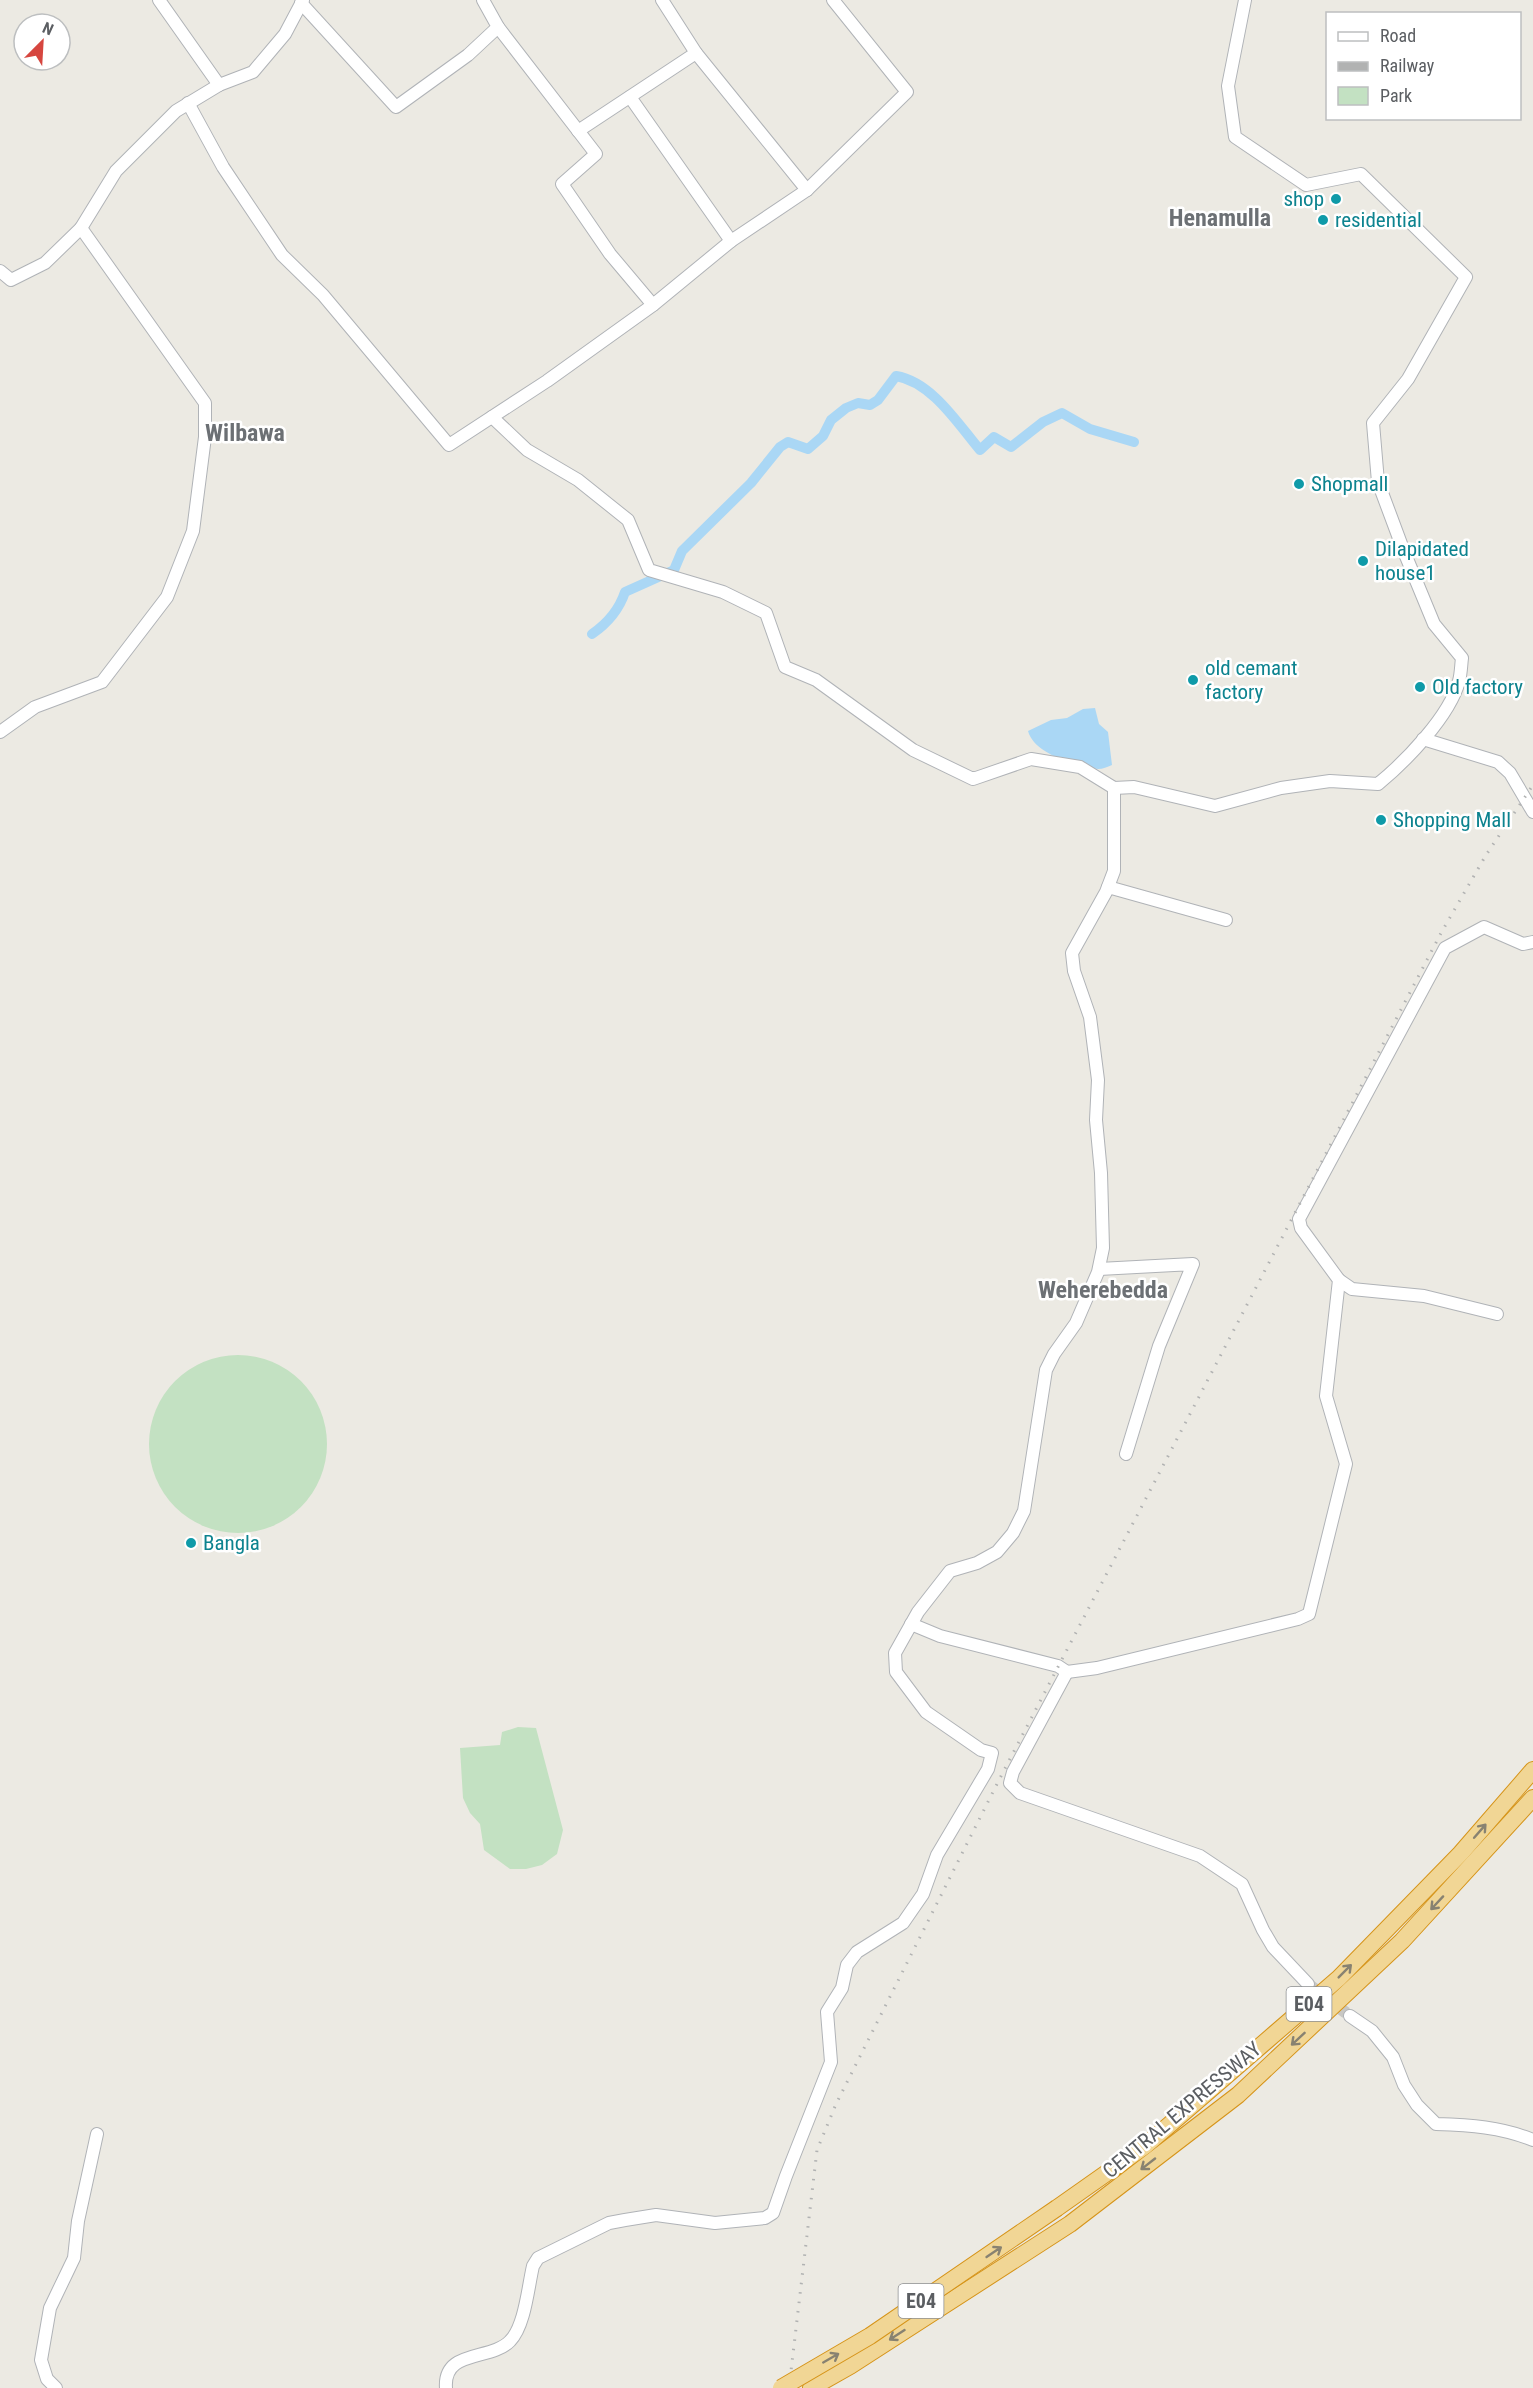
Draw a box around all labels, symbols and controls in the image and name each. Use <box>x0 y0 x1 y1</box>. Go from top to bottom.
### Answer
north arrow <box>12 12 72 72</box>
legend <box>1326 12 1521 120</box>
text: N <box>40 18 56 39</box>
text: Road <box>1380 25 1416 46</box>
text: Railway <box>1380 55 1435 76</box>
text: Park <box>1380 85 1412 106</box>
place label: shop <box>1283 187 1324 211</box>
marker: shop <box>1329 192 1343 206</box>
district label: Henamulla <box>1169 204 1271 232</box>
place label: residential <box>1335 208 1422 232</box>
marker: residential <box>1316 213 1330 227</box>
district label: Wilbawa <box>205 419 285 447</box>
place label: Shopmall <box>1311 472 1388 496</box>
marker: Shopmall <box>1292 477 1306 491</box>
place label: Dilapidated house1 <box>1375 537 1469 585</box>
marker: Dilapidated house1 <box>1356 554 1370 568</box>
place label: old cemant factory <box>1205 656 1297 704</box>
marker: old cemant factory <box>1186 673 1200 687</box>
place label: Old factory <box>1432 675 1523 699</box>
marker: Old factory <box>1413 680 1427 694</box>
place label: Shopping Mall <box>1393 808 1511 832</box>
marker: Shopping Mall <box>1374 813 1388 827</box>
district label: Weherebedda <box>1038 1276 1168 1304</box>
place label: Bangla <box>203 1531 260 1555</box>
marker: Bangla <box>184 1536 198 1550</box>
one-way arrow <box>1474 1823 1487 1839</box>
one-way arrow <box>1430 1896 1444 1911</box>
one-way arrow <box>1338 1964 1353 1979</box>
road number: E04 <box>1286 1987 1332 2021</box>
one-way arrow <box>1290 2032 1305 2046</box>
street label: CENTRAL EXPRESSWAY <box>1098 2037 1266 2183</box>
one-way arrow <box>1140 2157 1156 2170</box>
one-way arrow <box>986 2245 1003 2258</box>
road number: E04 <box>898 2284 944 2318</box>
one-way arrow <box>889 2329 906 2342</box>
one-way arrow <box>822 2352 839 2364</box>

